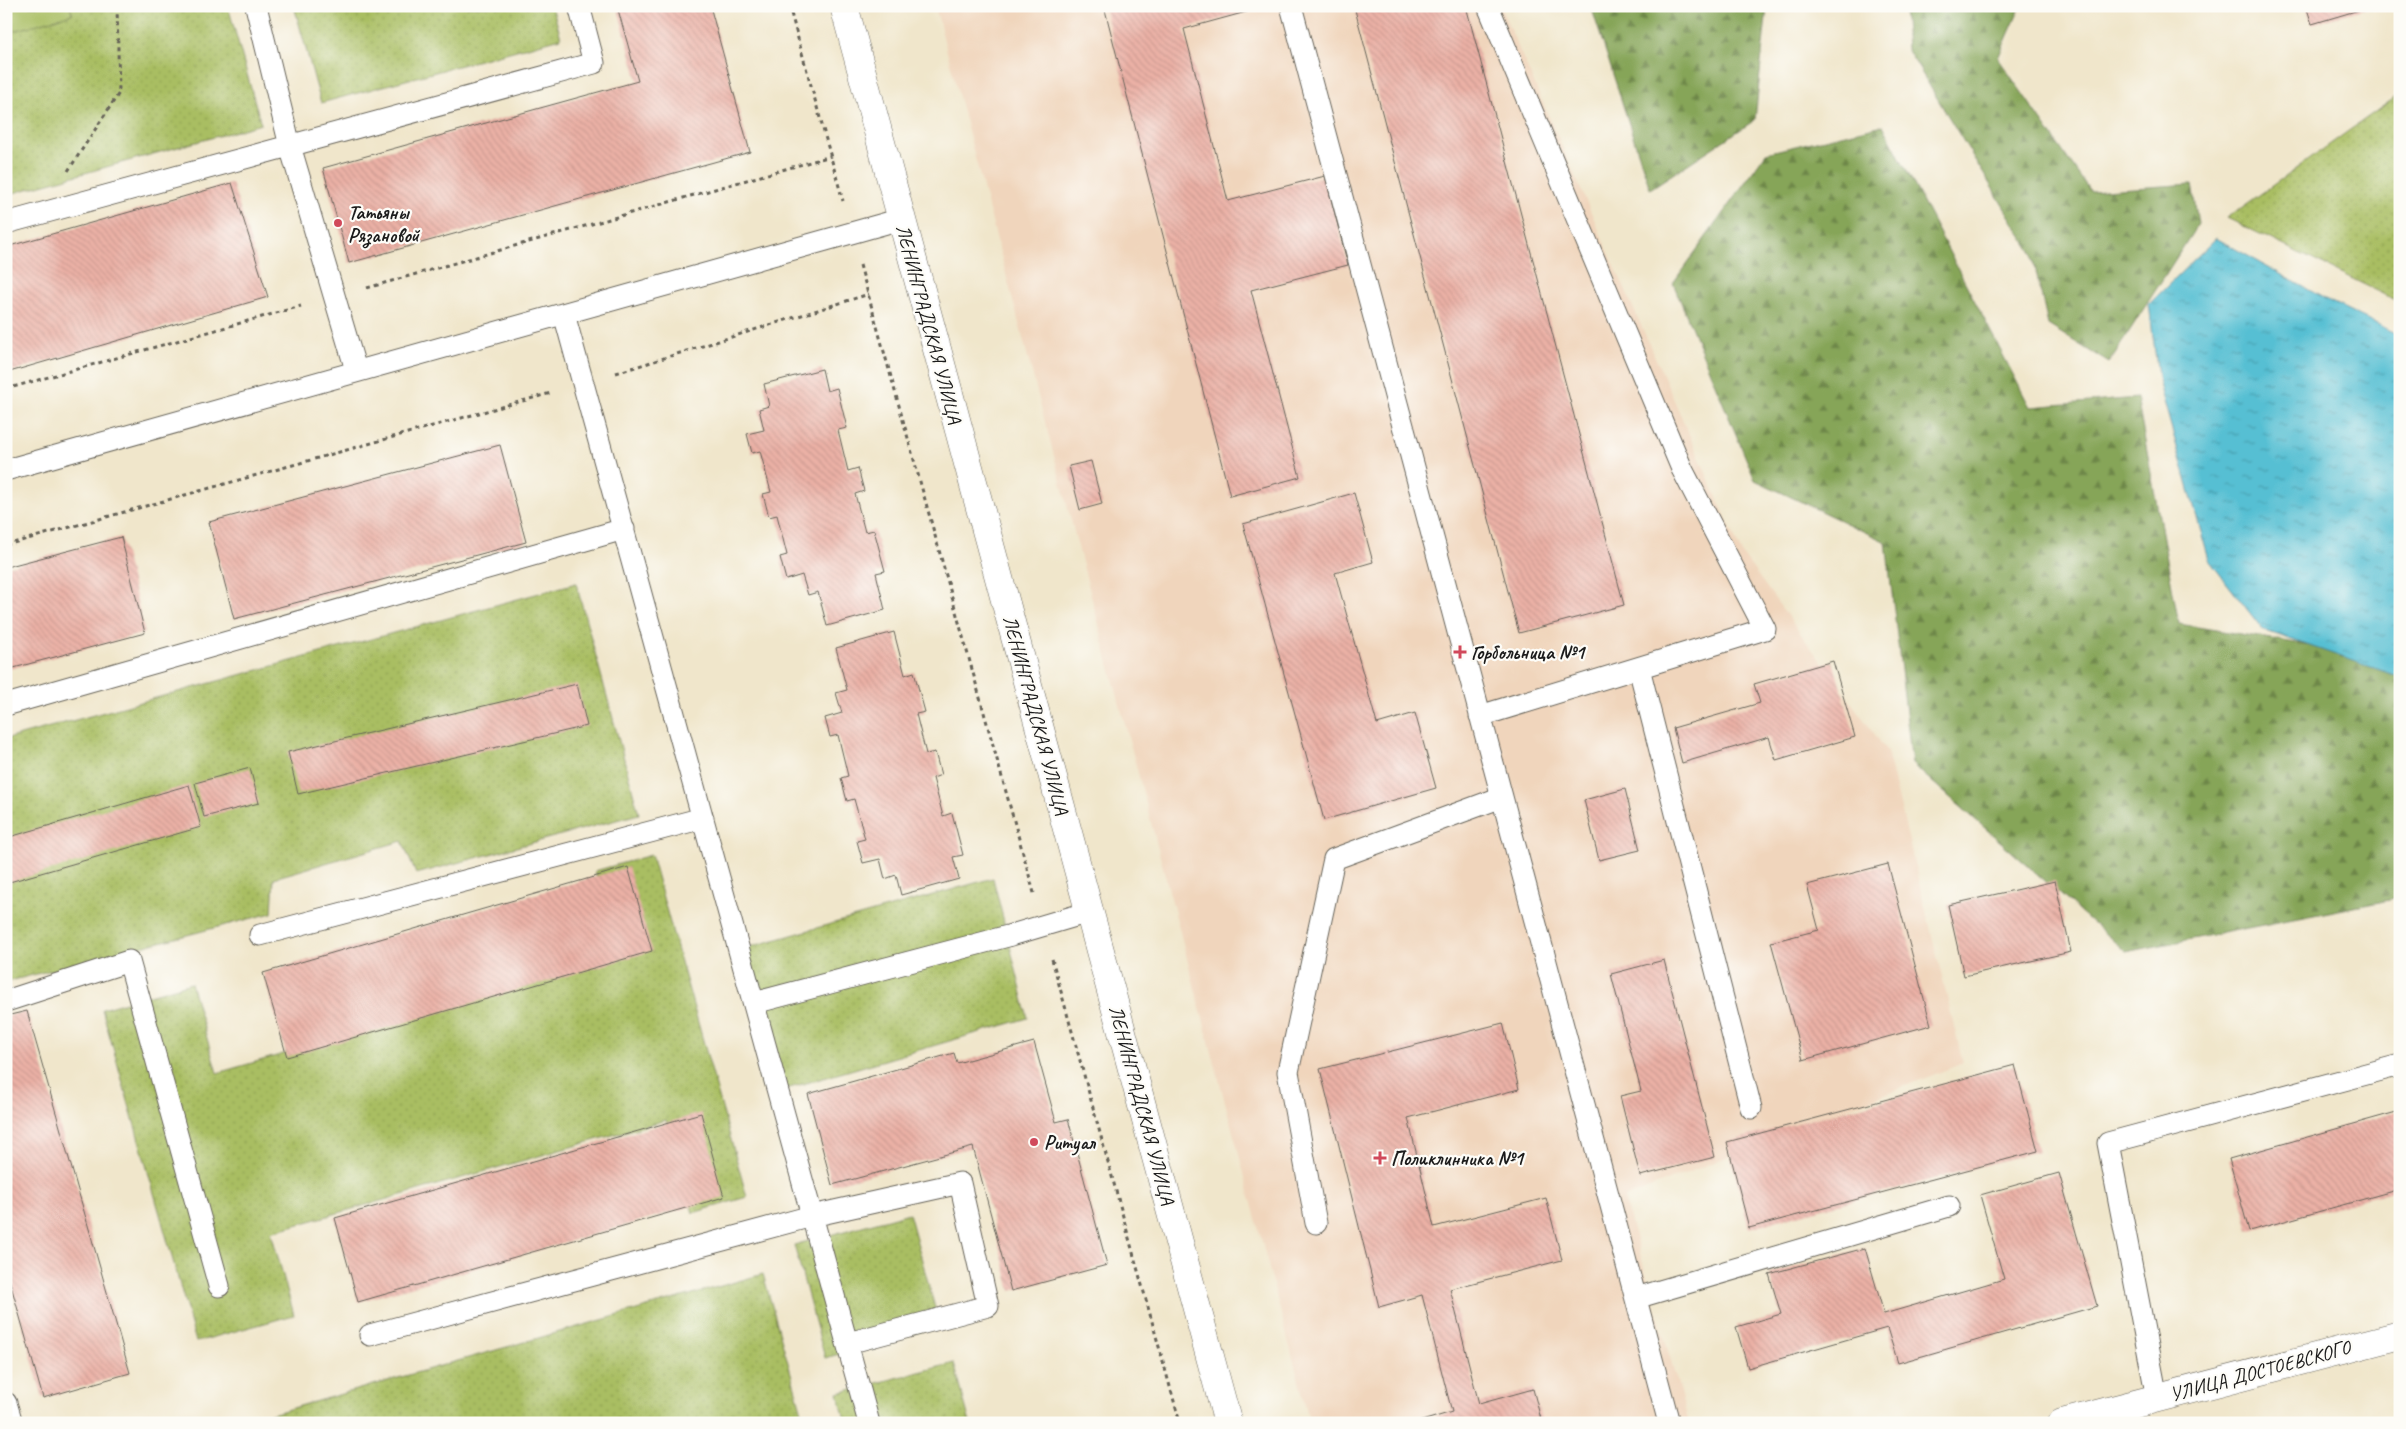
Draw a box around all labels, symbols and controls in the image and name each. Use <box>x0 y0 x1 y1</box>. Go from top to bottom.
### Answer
place label: Татьяны Рязановой <box>348 200 421 249</box>
marker: Татьяны Рязановой <box>332 217 344 229</box>
street label: ЛЕНИНГРАДСКАЯ УЛИЦА <box>890 222 968 427</box>
street label: ЛЕНИНГРАДСКАЯ УЛИЦА <box>997 613 1075 818</box>
place label: Горбольница №1 <box>1471 640 1586 665</box>
marker: Горбольница №1 <box>1453 645 1467 659</box>
street label: ЛЕНИНГРАДСКАЯ УЛИЦА <box>1103 1003 1181 1208</box>
place label: Ритуал <box>1044 1130 1096 1156</box>
marker: Ритуал <box>1028 1136 1040 1148</box>
place label: Поликлинника №1 <box>1391 1146 1525 1171</box>
marker: Поликлинника №1 <box>1373 1151 1387 1165</box>
street label: УЛИЦА ДОСТОЕВСКОГО <box>2167 1334 2355 1407</box>

